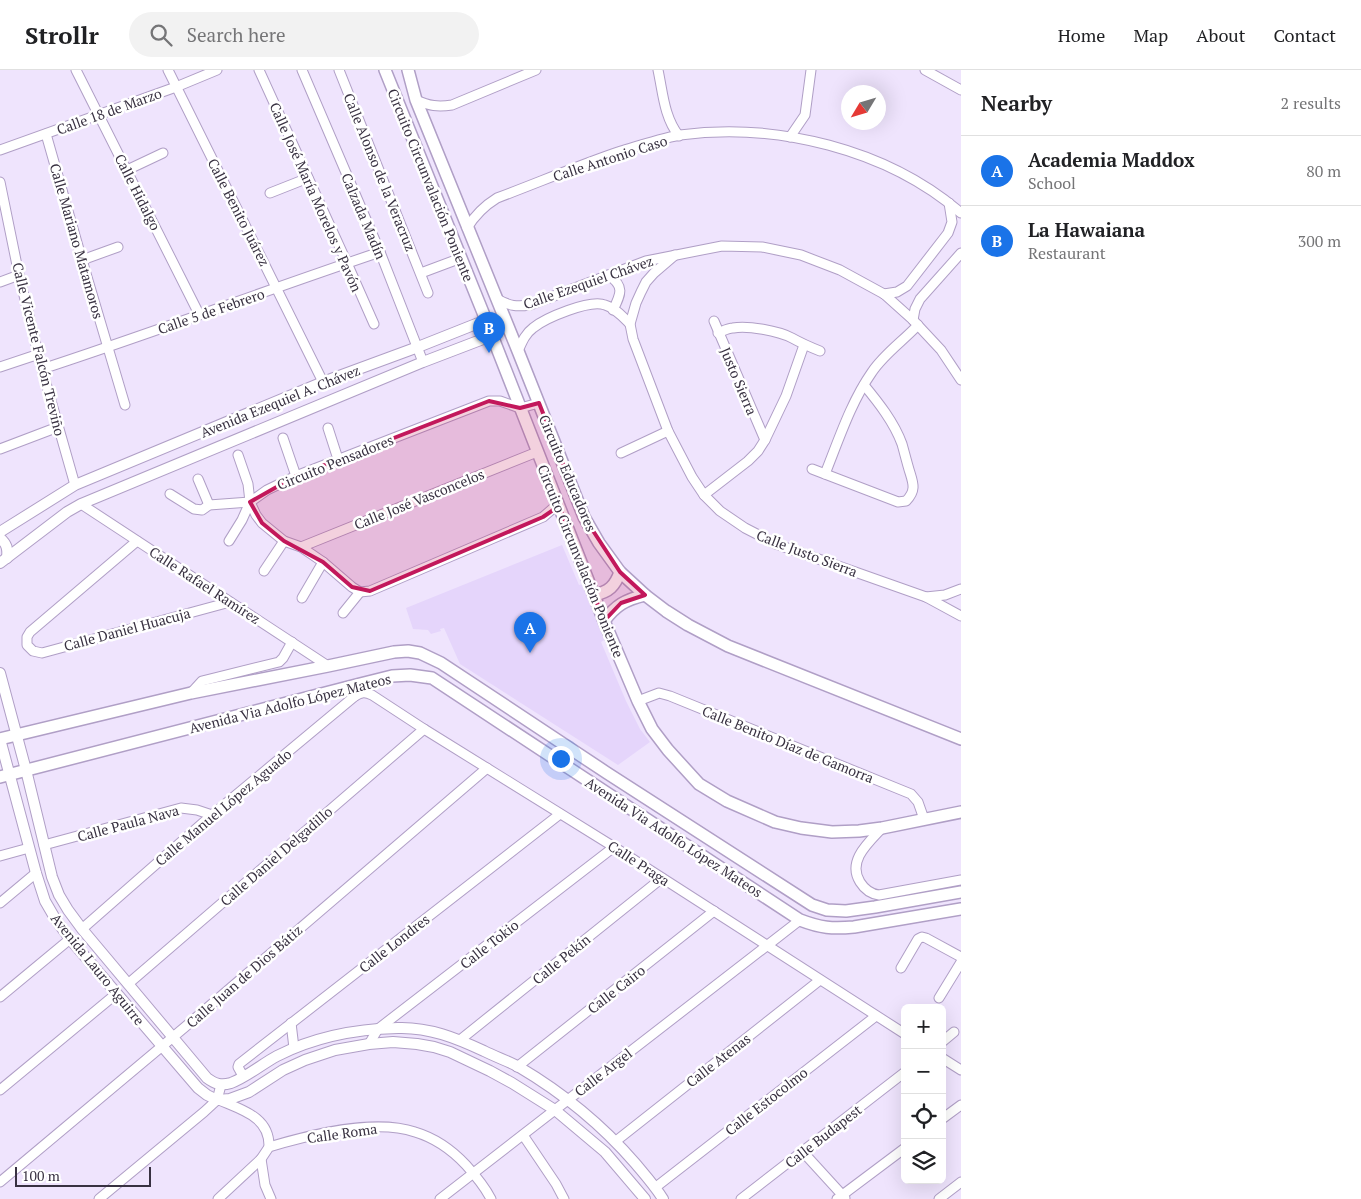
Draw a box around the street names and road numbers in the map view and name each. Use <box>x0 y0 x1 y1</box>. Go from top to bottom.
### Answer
street label: Calle 18 de Marzo <box>54 83 164 139</box>
street label: Circuito Circunvalación Poniente <box>383 86 479 284</box>
street label: Calle Alonso de la Veracruz <box>340 90 420 254</box>
street label: Calle José María Morelos y Pavón <box>265 99 367 295</box>
street label: Calle Antonio Caso <box>550 130 670 185</box>
street label: Calle Hidalgo <box>111 150 166 234</box>
street label: Calle Benito Juárez <box>204 155 274 269</box>
street label: Calle Mariano Matamoros <box>46 161 108 321</box>
street label: Calzada Madín <box>337 170 391 263</box>
street label: Calle Ezequiel Chávez <box>520 251 656 313</box>
street label: Calle Vicente Falcón Treviño <box>8 260 70 438</box>
street label: Calle 5 de Febrero <box>155 284 267 338</box>
street label: Justo Sierra <box>716 344 762 418</box>
street label: Avenida Ezequiel A. Chávez <box>197 360 363 442</box>
street label: Circuito Educadores <box>535 412 601 534</box>
street label: Circuito Pensadores <box>274 430 396 494</box>
street label: Circuito Circunvalación Poniente <box>533 462 629 660</box>
street label: Calle José Vasconcelos <box>351 464 487 534</box>
street label: Calle Justo Sierra <box>754 525 860 581</box>
street label: Calle Rafael Ramírez <box>146 542 264 628</box>
street label: Calle Daniel Huacuja <box>62 603 192 655</box>
street label: Avenida Via Adolfo López Mateos <box>187 669 393 737</box>
street label: Calle Benito Díaz de Gamorra <box>699 701 877 787</box>
street label: Calle Manuel López Aguado <box>151 744 295 870</box>
street label: Avenida Via Adolfo López Mateos <box>582 773 766 901</box>
street label: Calle Paula Nava <box>75 800 181 846</box>
street label: Calle Daniel Delgadillo <box>216 802 336 910</box>
street label: Calle Praga <box>604 836 674 890</box>
street label: Avenida Lauro Aguirre <box>47 909 149 1029</box>
street label: Calle Londres <box>355 909 433 977</box>
street label: Calle Tokio <box>456 915 522 973</box>
street label: Calle Juan de Dios Bátiz <box>182 920 306 1032</box>
street label: Calle Pekín <box>528 929 595 988</box>
street label: Calle Cairo <box>583 960 649 1018</box>
street label: Calle Atenas <box>682 1029 754 1091</box>
street label: Calle Argel <box>570 1044 636 1100</box>
street label: Calle Estocolmo <box>721 1063 812 1139</box>
street label: Calle Budapest <box>781 1099 866 1172</box>
street label: Calle Roma <box>306 1119 378 1147</box>

